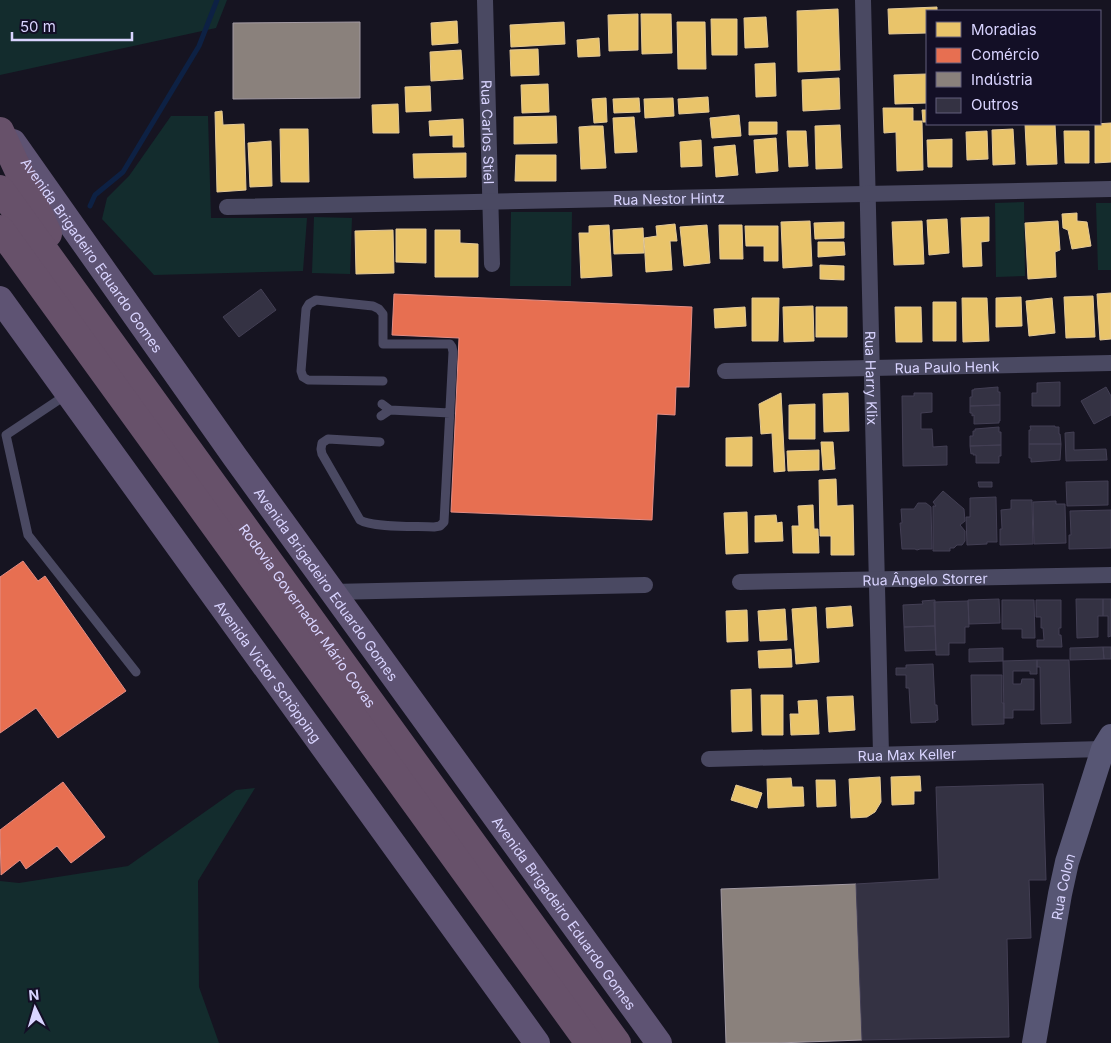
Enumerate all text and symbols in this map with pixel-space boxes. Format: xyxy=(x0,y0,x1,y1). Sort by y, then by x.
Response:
scale bar xyxy=(12,10,132,42)
legend xyxy=(926,10,1101,125)
text: 50 m xyxy=(20,17,56,36)
text: Moradias xyxy=(971,20,1037,39)
text: Comércio xyxy=(971,45,1039,64)
text: Indústria xyxy=(971,70,1033,89)
street label: Rua Carlos Stiel xyxy=(479,80,498,184)
text: Outros xyxy=(971,95,1019,114)
street label: Avenida Brigadeiro Eduardo Gomes xyxy=(18,154,167,356)
street label: Rua Nestor Hintz xyxy=(613,188,725,208)
street label: Rua Harry Klix xyxy=(862,331,882,425)
street label: Rua Paulo Henk xyxy=(895,357,1000,376)
street label: Avenida Brigadeiro Eduardo Gomes xyxy=(251,484,402,684)
street label: Rodovia Governador Mário Covas xyxy=(236,520,380,710)
street label: Rua Ângelo Storrer xyxy=(862,569,988,588)
street label: Avenida Victor Schöpping xyxy=(212,597,326,745)
street label: Rua Max Keller xyxy=(857,744,956,764)
street label: Avenida Brigadeiro Eduardo Gomes xyxy=(489,813,640,1013)
street label: Rua Colon xyxy=(1047,851,1078,921)
north arrow xyxy=(10,983,60,1033)
text: N xyxy=(28,986,40,1003)

